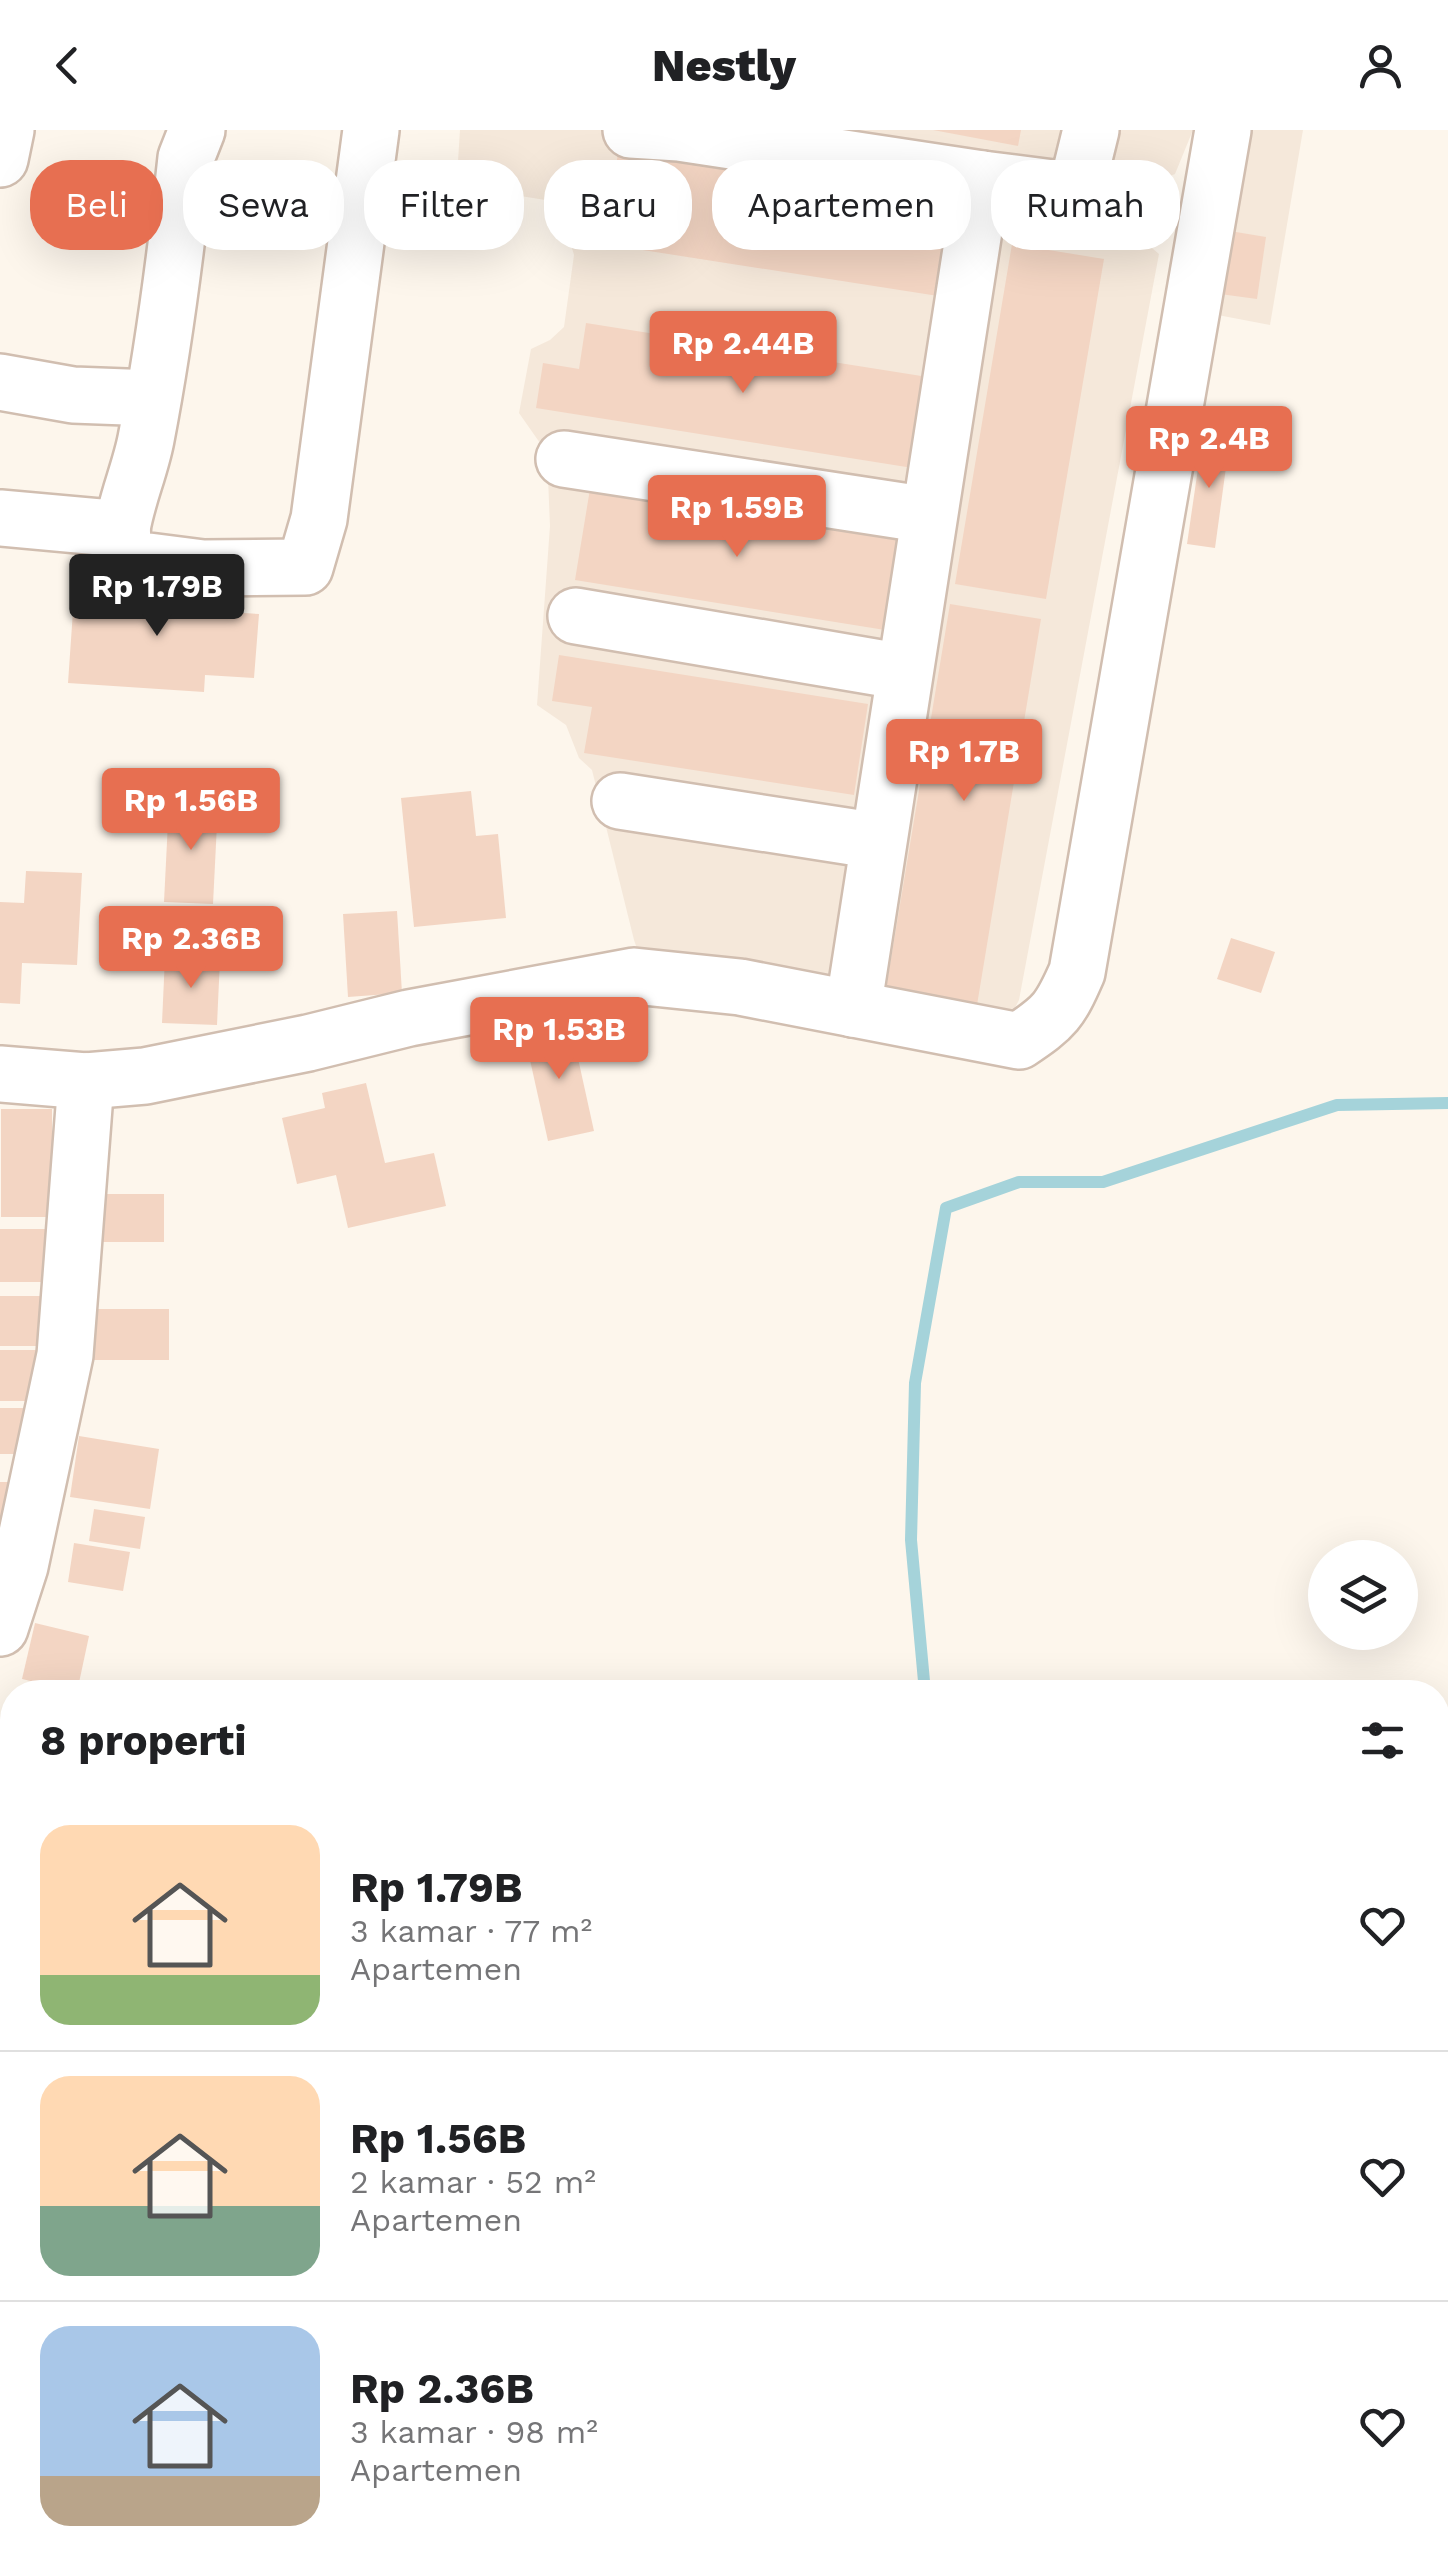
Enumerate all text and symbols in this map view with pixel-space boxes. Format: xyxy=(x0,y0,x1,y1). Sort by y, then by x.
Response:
icon: back xyxy=(40,38,95,93)
icon: person xyxy=(1353,38,1408,93)
text: Nestly xyxy=(652,39,796,92)
chip: Beli xyxy=(30,160,163,250)
chip: Sewa xyxy=(183,160,344,250)
chip: Filter xyxy=(364,160,524,250)
chip: Baru xyxy=(544,160,692,250)
chip: Apartemen xyxy=(712,160,971,250)
chip: Rumah xyxy=(991,160,1180,250)
pin: Rp 2.44B xyxy=(640,311,846,396)
text: Rp 2.44B xyxy=(672,324,814,362)
pin: Rp 2.4B xyxy=(1117,406,1301,491)
text: Rp 2.4B xyxy=(1148,419,1270,457)
pin: Rp 1.59B xyxy=(634,475,840,560)
text: Rp 1.59B xyxy=(670,488,804,526)
pin: Rp 1.79B xyxy=(54,554,260,639)
text: Rp 1.79B xyxy=(91,567,223,605)
pin: Rp 1.7B xyxy=(872,719,1056,804)
text: Rp 1.7B xyxy=(908,732,1020,770)
pin: Rp 1.56B xyxy=(88,768,294,853)
text: Rp 1.56B xyxy=(124,781,258,819)
pin: Rp 2.36B xyxy=(88,906,294,991)
text: Rp 2.36B xyxy=(121,919,261,957)
pin: Rp 1.53B xyxy=(456,997,662,1082)
text: Rp 1.53B xyxy=(492,1010,626,1048)
map controls xyxy=(1308,1540,1418,1650)
button: layers xyxy=(1308,1540,1418,1650)
icon: filters xyxy=(1355,1713,1410,1768)
text: 8 properti xyxy=(40,1716,246,1765)
text: Rp 1.79B xyxy=(350,1863,523,1912)
icon: home xyxy=(120,1865,240,1985)
icon: heart xyxy=(1355,1898,1410,1953)
text: 3 kamar · 77 m² xyxy=(350,1912,592,1950)
text: Apartemen xyxy=(350,1950,522,1988)
text: Rp 1.56B xyxy=(350,2114,526,2163)
icon: home xyxy=(120,2116,240,2236)
icon: heart xyxy=(1355,2149,1410,2204)
text: 2 kamar · 52 m² xyxy=(350,2163,596,2201)
text: Apartemen xyxy=(350,2201,522,2239)
text: Rp 2.36B xyxy=(350,2364,534,2413)
icon: home xyxy=(120,2366,240,2486)
icon: heart xyxy=(1355,2399,1410,2454)
text: 3 kamar · 98 m² xyxy=(350,2413,598,2451)
text: Apartemen xyxy=(350,2451,522,2489)

